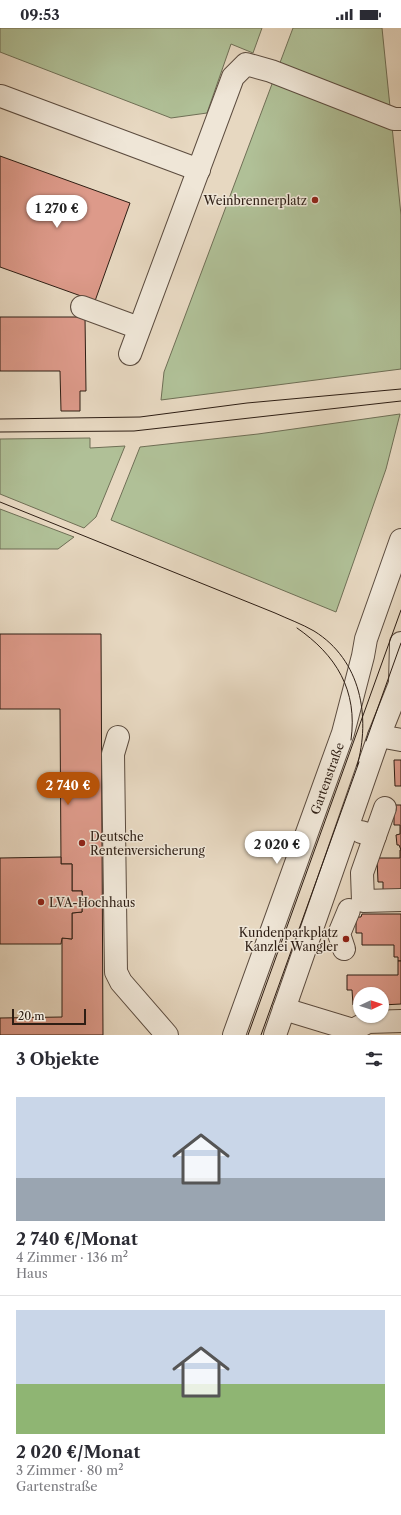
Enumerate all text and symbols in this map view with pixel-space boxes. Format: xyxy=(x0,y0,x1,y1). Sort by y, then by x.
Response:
text: 09:53 xyxy=(20,5,60,24)
place label: Weinbrennerplatz xyxy=(203,193,307,208)
pin: 1 270 € xyxy=(20,195,94,229)
marker: Weinbrennerplatz xyxy=(310,195,320,205)
text: 1 270 € xyxy=(35,200,79,216)
street label: Gartenstraße xyxy=(307,740,347,816)
pin: 2 740 € xyxy=(31,772,105,806)
text: 2 740 € xyxy=(46,777,90,793)
place label: Deutsche Rentenversicherung xyxy=(90,829,205,858)
pin: 2 020 € xyxy=(240,831,314,865)
text: 2 020 € xyxy=(254,836,300,852)
marker: Deutsche Rentenversicherung xyxy=(77,838,87,848)
place label: LVA-Hochhaus xyxy=(49,895,135,910)
marker: LVA-Hochhaus xyxy=(36,897,46,907)
place label: Kundenparkplatz Kanzlei Wangler xyxy=(239,925,338,954)
marker: Kundenparkplatz Kanzlei Wangler xyxy=(341,934,351,944)
north arrow xyxy=(353,987,389,1023)
map controls xyxy=(353,987,389,1023)
scale bar xyxy=(12,1007,86,1026)
text: 20 m xyxy=(18,1009,44,1023)
icon: filters xyxy=(363,1048,385,1070)
text: 3 Objekte xyxy=(16,1049,99,1069)
icon: home xyxy=(165,1123,237,1195)
text: 2 740 €/Monat xyxy=(16,1229,138,1249)
text: 4 Zimmer · 136 m² xyxy=(16,1249,128,1265)
text: Haus xyxy=(16,1265,48,1281)
icon: home xyxy=(165,1336,237,1408)
text: 2 020 €/Monat xyxy=(16,1442,140,1462)
text: 3 Zimmer · 80 m² xyxy=(16,1462,123,1478)
text: Gartenstraße xyxy=(16,1478,98,1494)

